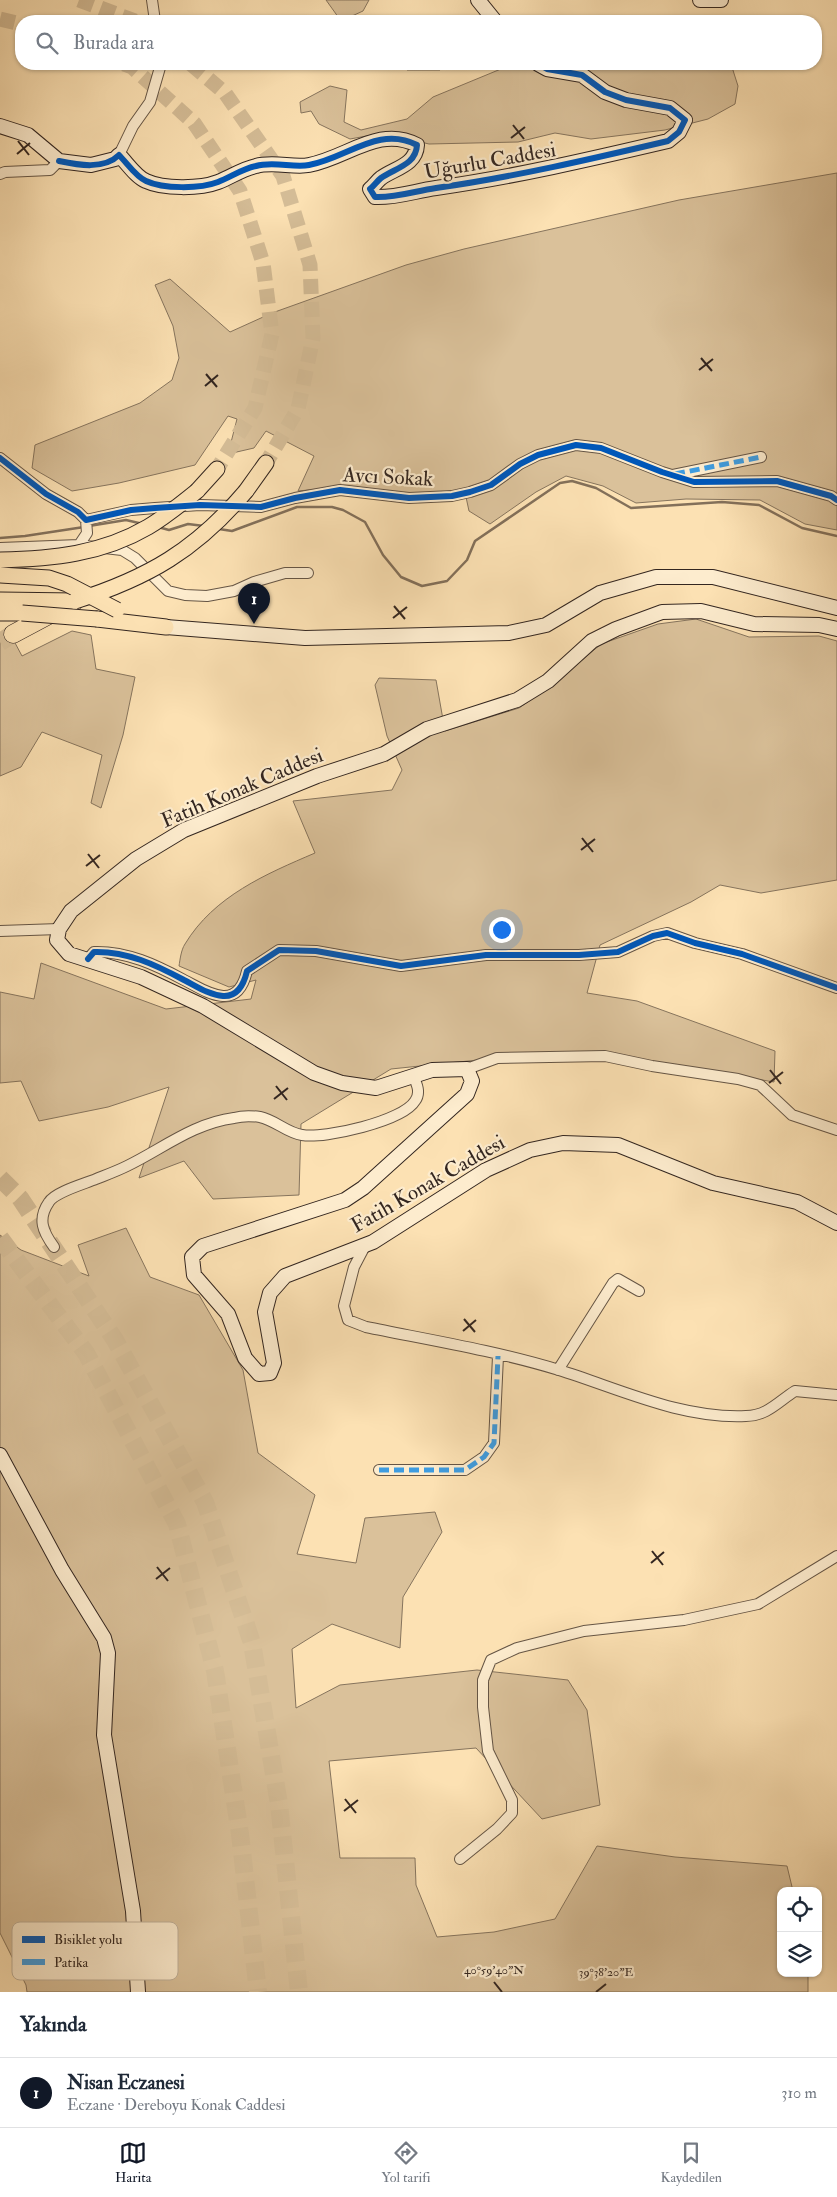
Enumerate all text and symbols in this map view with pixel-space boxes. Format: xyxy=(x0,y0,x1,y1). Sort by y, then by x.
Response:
search box xyxy=(15,15,822,70)
icon: search xyxy=(33,29,61,57)
text: Burada ara xyxy=(73,31,154,55)
street label: Uğurlu Caddesi xyxy=(422,136,558,186)
street label: Avcı Sokak xyxy=(341,461,434,493)
pin: 1 xyxy=(238,583,270,624)
street label: Fatih Konak Caddesi xyxy=(157,742,328,834)
your location xyxy=(489,917,515,943)
street label: Fatih Konak Caddesi xyxy=(346,1129,510,1239)
map controls xyxy=(777,1887,822,1977)
button: locate xyxy=(777,1887,822,1932)
legend xyxy=(12,1922,178,1980)
text: Bisiklet yolu xyxy=(54,1931,123,1949)
button: layers xyxy=(777,1932,822,1977)
text: Patika xyxy=(54,1954,88,1971)
text: 40°59'40"N xyxy=(464,1963,524,1978)
text: 39°38'20"E xyxy=(579,1965,634,1980)
text: Yakında xyxy=(20,2011,87,2038)
text: Nisan Eczanesi xyxy=(67,2071,185,2095)
text: 1 xyxy=(33,2083,39,2103)
text: 310 m xyxy=(781,2083,817,2103)
text: Eczane · Dereboyu Konak Caddesi xyxy=(67,2095,285,2115)
tab: Harita xyxy=(115,2139,152,2186)
tab: Yol tarifi xyxy=(382,2139,431,2186)
tab: Kaydedilen xyxy=(661,2139,722,2186)

